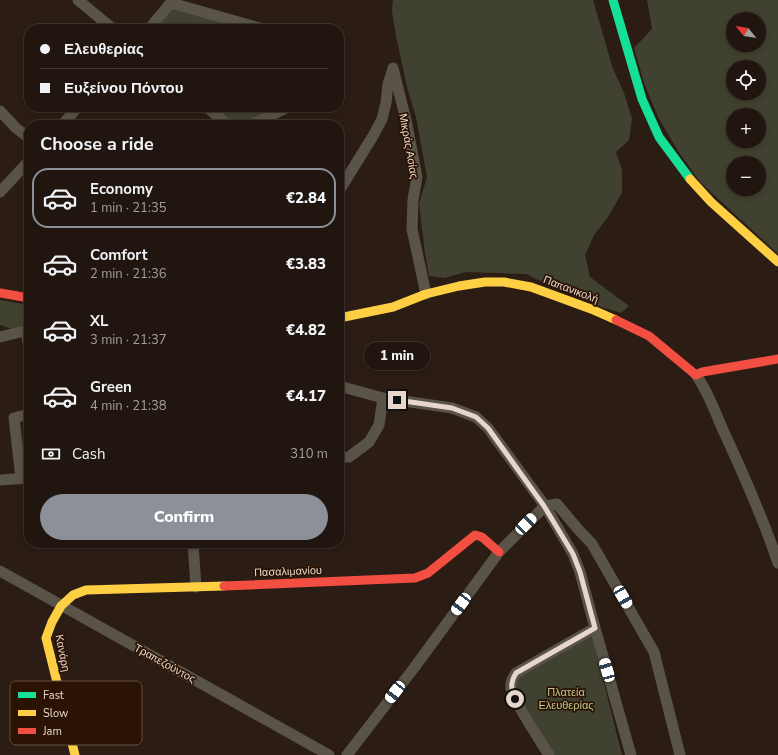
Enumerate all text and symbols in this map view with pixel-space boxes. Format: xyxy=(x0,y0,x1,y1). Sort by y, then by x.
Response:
north arrow xyxy=(726,12,766,52)
map controls xyxy=(726,12,766,196)
text: Ελευθερίας xyxy=(64,39,144,59)
button: locate xyxy=(726,60,766,100)
text: Ευξείνου Πόντου xyxy=(64,78,184,98)
button: + xyxy=(726,108,766,148)
street label: Μικράς Ασίας xyxy=(395,112,422,180)
text: Choose a ride xyxy=(40,132,154,156)
button: − xyxy=(726,156,766,196)
text: Economy xyxy=(90,179,153,199)
icon: car xyxy=(42,180,78,216)
text: €2.84 xyxy=(286,188,326,208)
text: 1 min · 21:35 xyxy=(90,199,166,217)
text: Comfort xyxy=(90,245,147,265)
icon: car xyxy=(42,246,78,282)
text: €3.83 xyxy=(286,254,326,274)
text: 2 min · 21:36 xyxy=(90,265,166,283)
street label: Παπανικολή xyxy=(541,272,601,307)
text: XL xyxy=(90,311,109,331)
icon: car xyxy=(42,312,78,348)
text: €4.82 xyxy=(286,320,326,340)
text: 3 min · 21:37 xyxy=(90,331,166,349)
callout: 1 min xyxy=(364,342,430,370)
text: 1 min xyxy=(380,347,414,365)
text: Green xyxy=(90,377,132,397)
icon: car xyxy=(42,378,78,414)
text: €4.17 xyxy=(286,386,326,406)
route end xyxy=(388,391,406,409)
text: 4 min · 21:38 xyxy=(90,397,166,415)
icon: cash xyxy=(40,443,62,465)
text: Cash xyxy=(72,444,106,464)
text: 310 m xyxy=(290,445,328,463)
button: Confirm xyxy=(40,494,328,540)
car xyxy=(513,511,539,537)
street label: Πασαλιμανίου xyxy=(254,563,322,580)
car xyxy=(612,584,634,610)
car xyxy=(449,591,473,617)
street label: Κανάρη xyxy=(52,633,73,673)
street label: Τραπεζούντος xyxy=(131,640,198,686)
car xyxy=(598,657,616,683)
car xyxy=(383,679,407,705)
legend xyxy=(10,681,142,745)
park label: Πλατεία Ελευθερίας xyxy=(538,685,594,713)
text: Fast xyxy=(43,688,64,703)
route start xyxy=(506,690,524,708)
text: Slow xyxy=(43,706,68,721)
text: Jam xyxy=(42,724,62,739)

